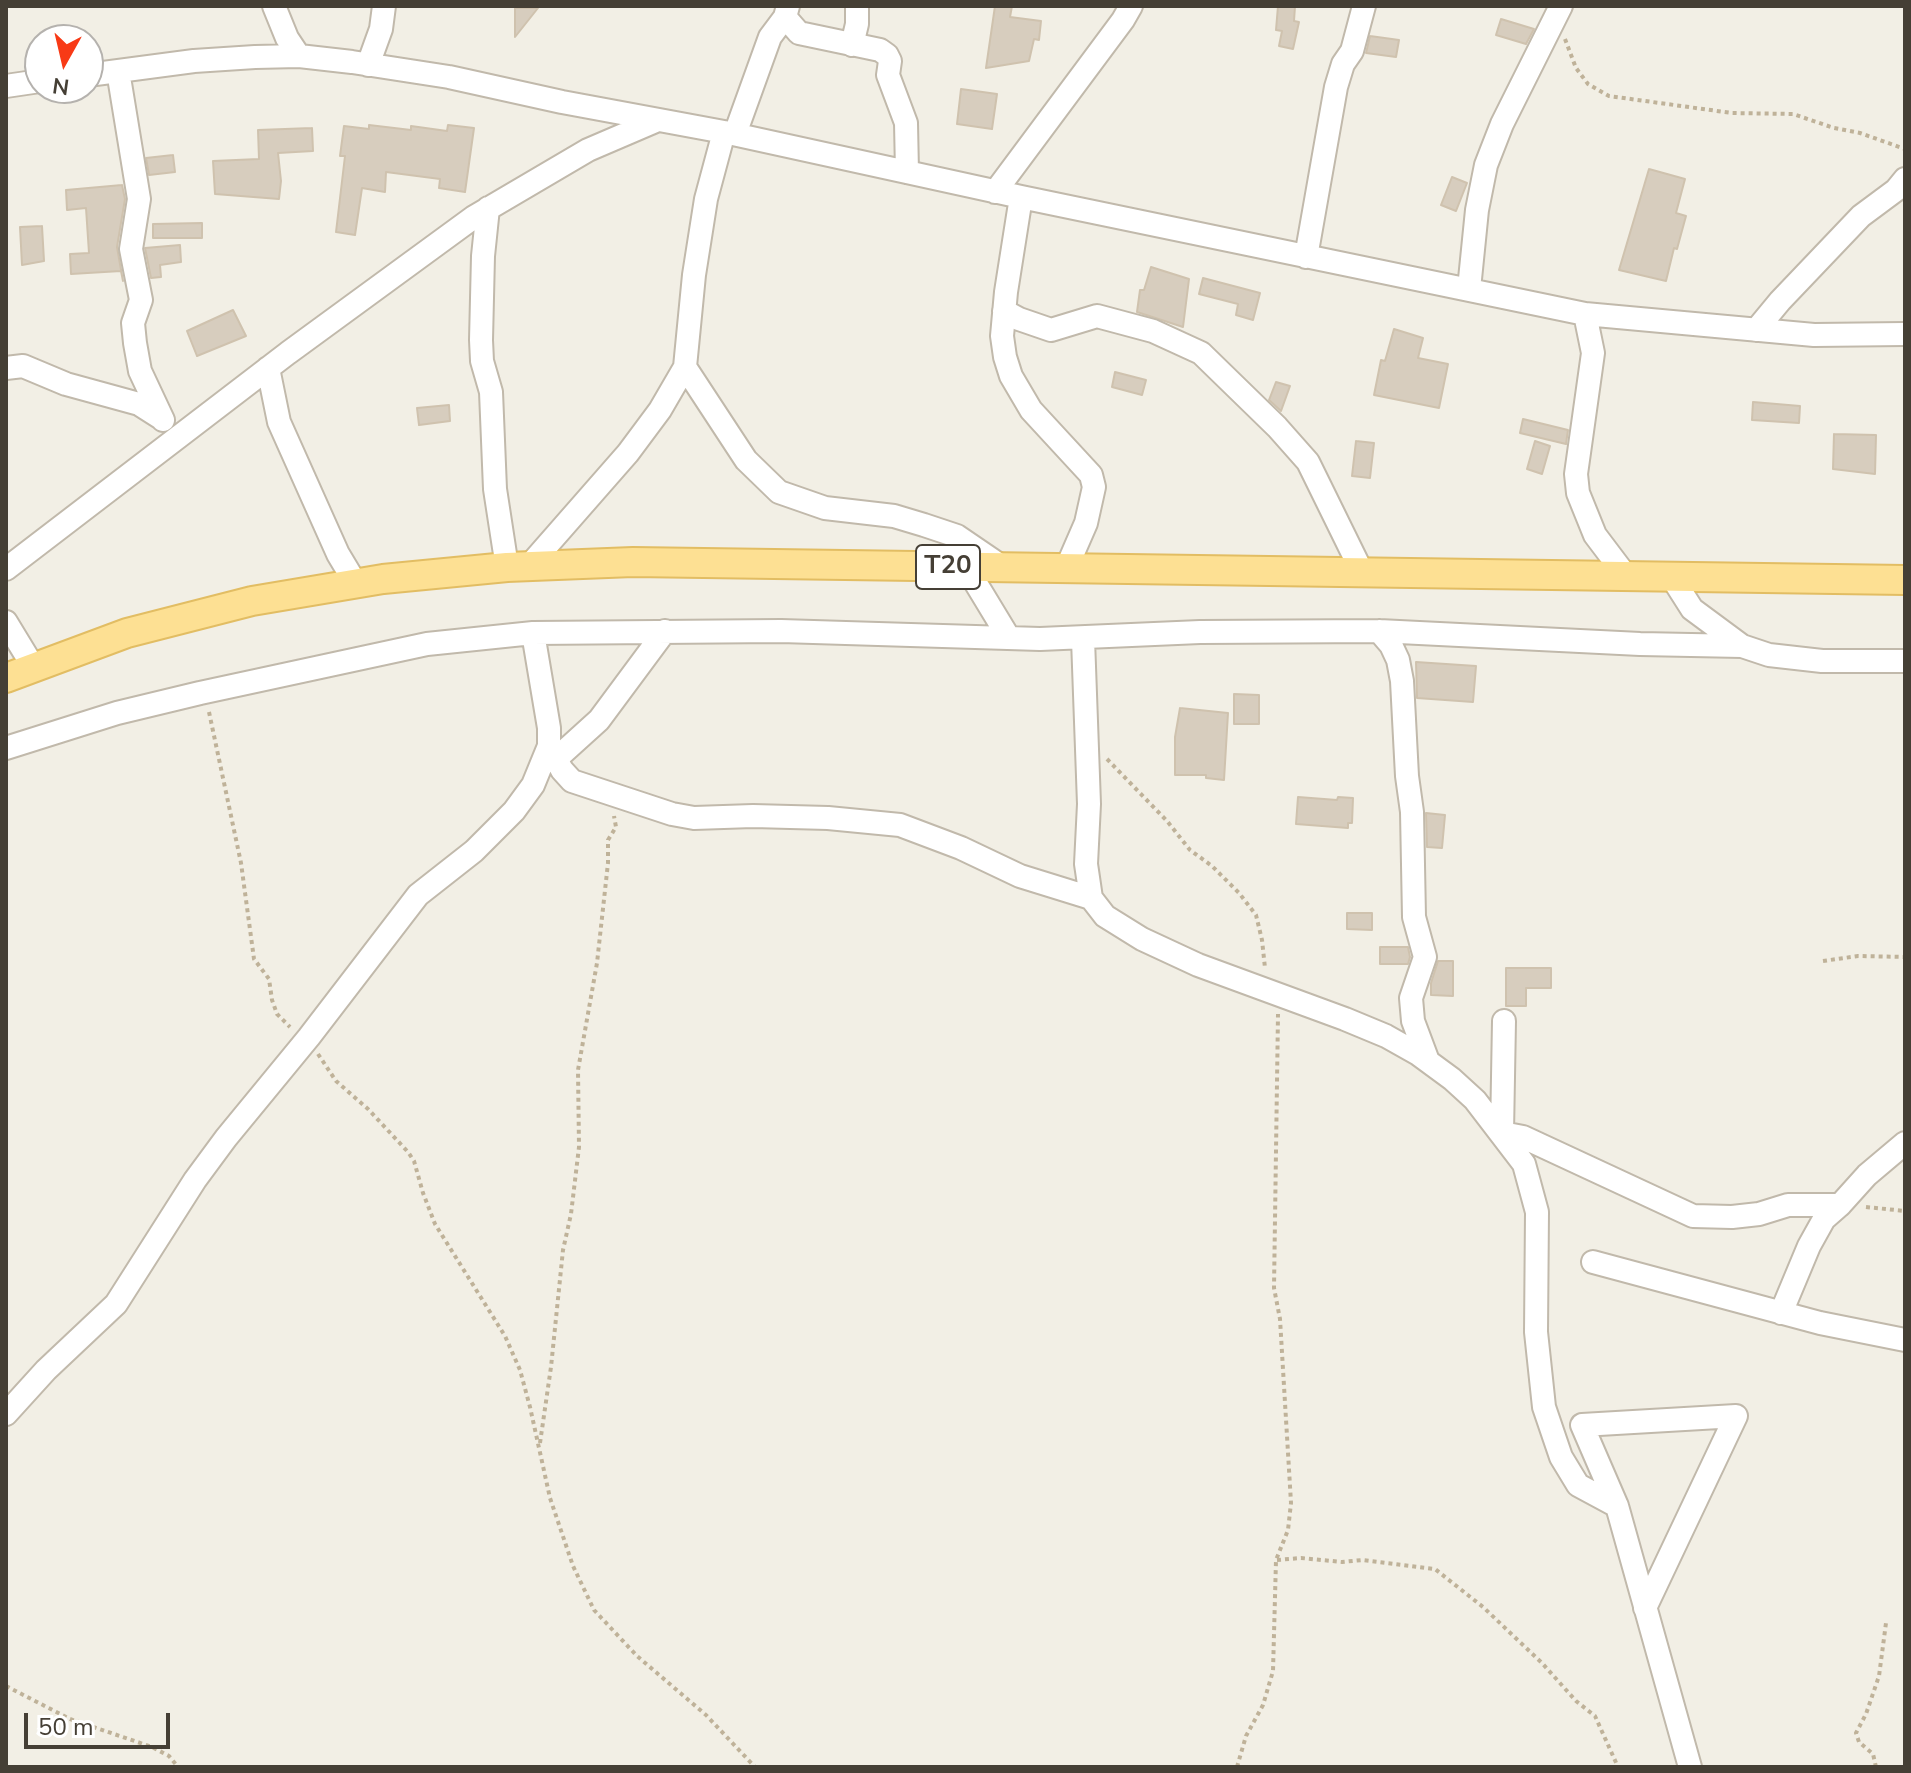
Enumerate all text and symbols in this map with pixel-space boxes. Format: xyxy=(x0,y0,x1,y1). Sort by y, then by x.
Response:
north arrow xyxy=(24,24,104,104)
text: N xyxy=(51,70,71,102)
road number: T20 xyxy=(916,545,980,589)
scale bar xyxy=(28,1697,174,1747)
text: 50 m xyxy=(38,1711,94,1743)

